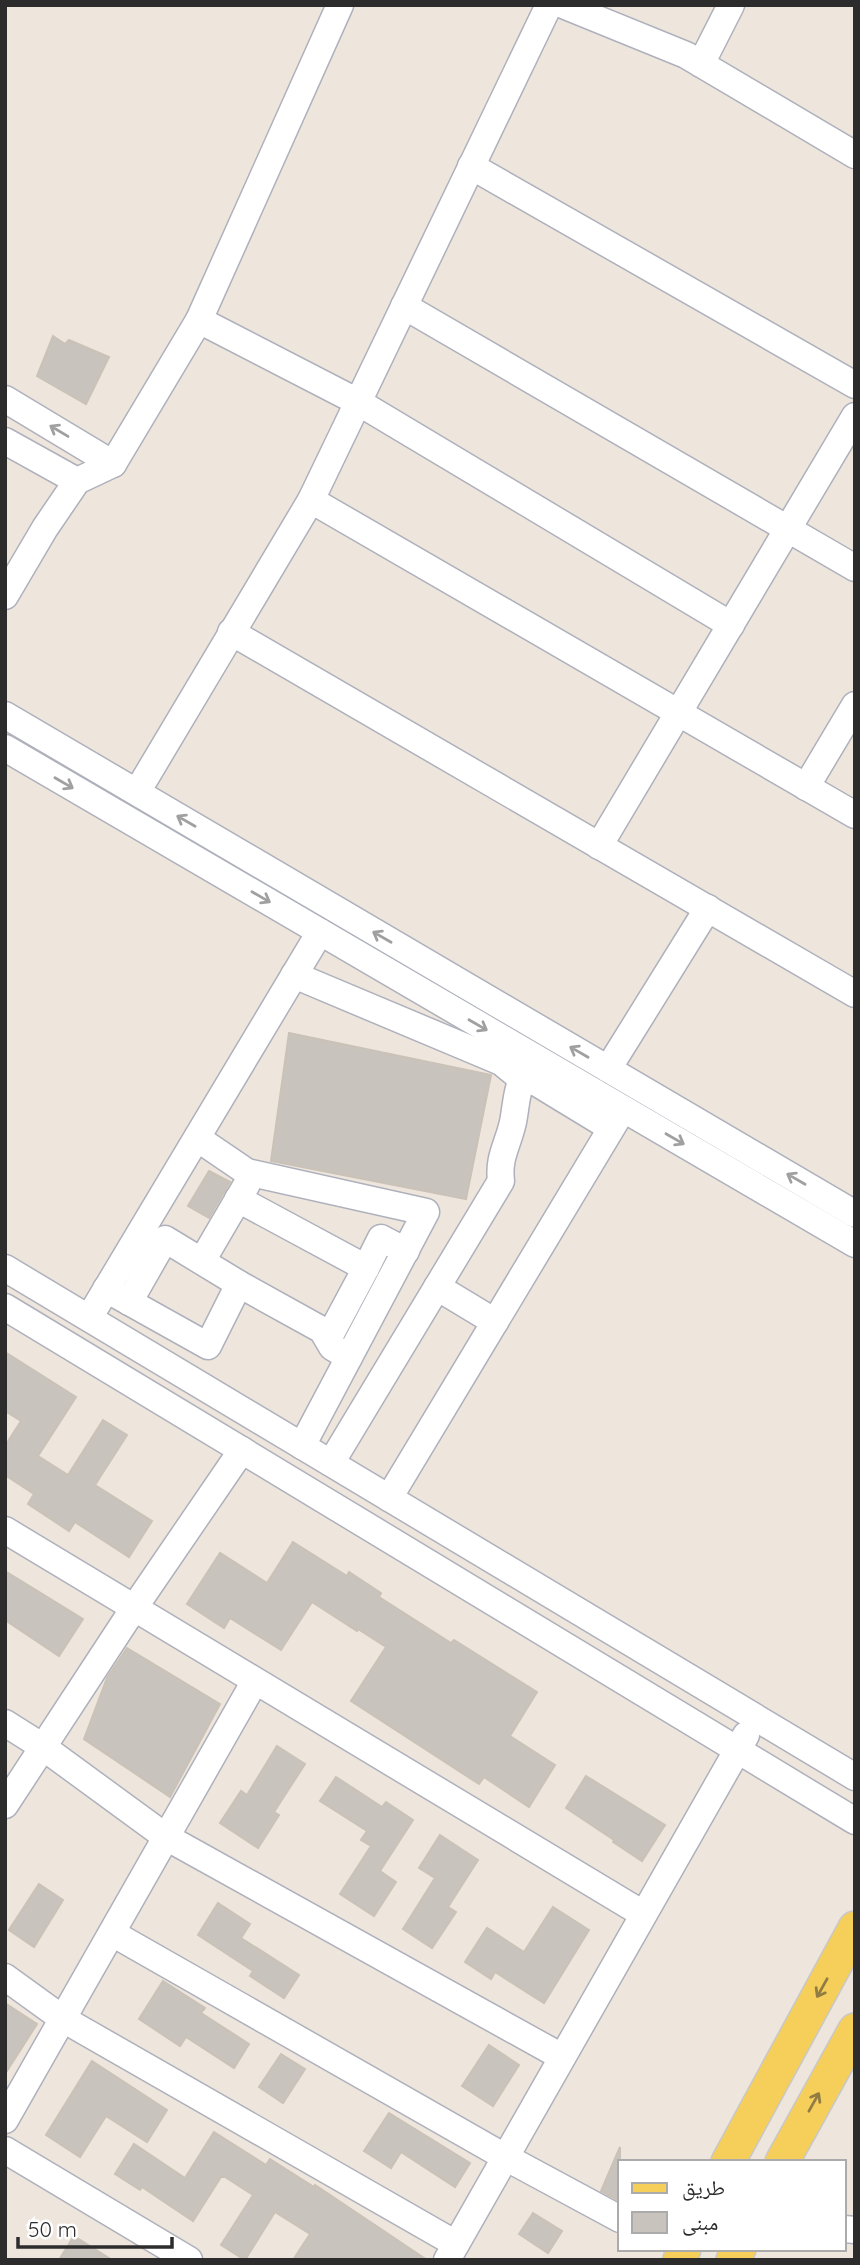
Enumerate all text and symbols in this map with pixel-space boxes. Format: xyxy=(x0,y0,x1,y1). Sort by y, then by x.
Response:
one-way arrow xyxy=(49,424,69,438)
one-way arrow xyxy=(54,776,74,790)
one-way arrow xyxy=(177,814,197,828)
one-way arrow xyxy=(250,891,270,905)
one-way arrow xyxy=(373,929,393,943)
one-way arrow xyxy=(468,1018,488,1032)
one-way arrow xyxy=(569,1044,589,1058)
one-way arrow xyxy=(664,1132,684,1146)
one-way arrow xyxy=(786,1172,806,1186)
one-way arrow xyxy=(815,1977,828,1998)
one-way arrow xyxy=(808,2092,821,2113)
legend xyxy=(618,2160,846,2251)
text: طريق xyxy=(682,2174,725,2201)
scale bar xyxy=(18,2206,172,2250)
text: مبنى xyxy=(682,2209,718,2236)
text: 50 m xyxy=(28,2216,77,2242)

